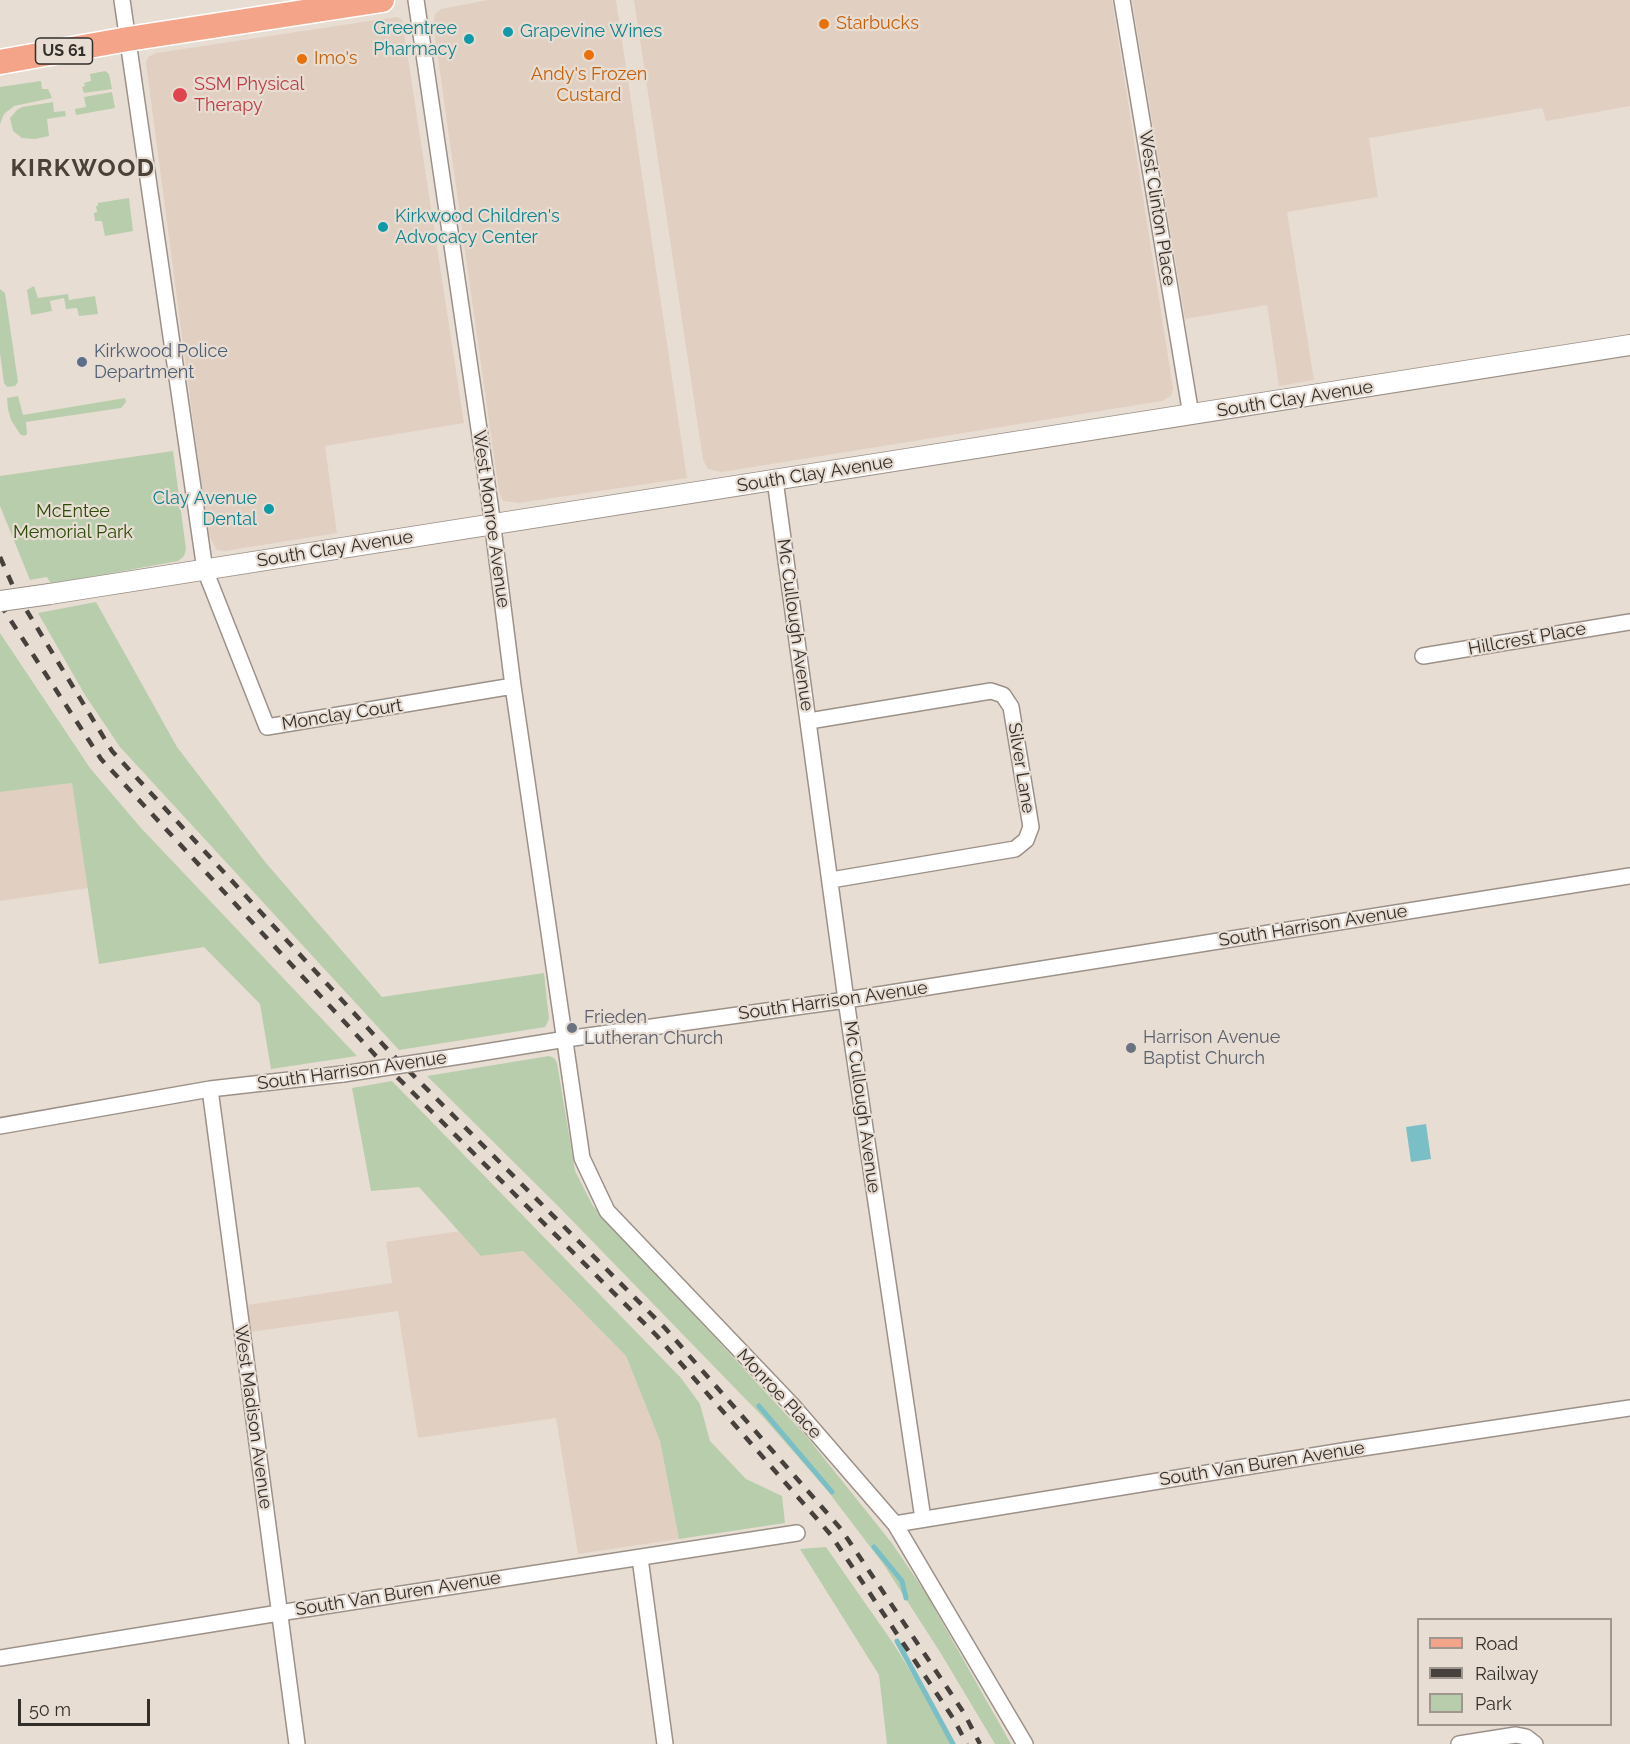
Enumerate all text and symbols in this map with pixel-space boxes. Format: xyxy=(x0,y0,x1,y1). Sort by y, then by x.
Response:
place label: Starbucks xyxy=(836,13,919,35)
marker: Starbucks xyxy=(817,17,831,31)
place label: Greentree Pharmacy xyxy=(373,18,457,60)
place label: Grapevine Wines xyxy=(520,21,662,43)
marker: Grapevine Wines xyxy=(501,25,515,39)
marker: Greentree Pharmacy xyxy=(462,32,476,46)
road number: US 61 xyxy=(36,38,92,64)
place label: Imo's xyxy=(314,48,358,70)
marker: Andy's Frozen Custard xyxy=(582,48,596,62)
marker: Imo's xyxy=(295,52,309,66)
place label: Andy's Frozen Custard xyxy=(531,64,647,106)
place label: SSM Physical Therapy xyxy=(194,74,304,116)
marker: SSM Physical Therapy xyxy=(171,86,189,104)
street label: West Clinton Place xyxy=(1134,129,1180,287)
district label: KIRKWOOD xyxy=(10,155,156,183)
place label: Kirkwood Children's Advocacy Center xyxy=(395,206,560,248)
marker: Kirkwood Children's Advocacy Center xyxy=(376,220,390,234)
place label: Kirkwood Police Department xyxy=(94,341,228,384)
marker: Kirkwood Police Department xyxy=(75,355,89,369)
street label: South Clay Avenue xyxy=(1215,376,1375,422)
street label: West Monroe Avenue xyxy=(468,429,514,609)
street label: South Clay Avenue xyxy=(735,451,895,497)
place label: Clay Avenue Dental xyxy=(153,488,257,530)
park label: McEntee Memorial Park xyxy=(13,501,133,544)
marker: Clay Avenue Dental xyxy=(262,502,276,516)
street label: South Clay Avenue xyxy=(255,526,415,572)
street label: Mc Cullough Avenue xyxy=(772,537,818,713)
street label: Hillcrest Place xyxy=(1467,618,1587,660)
street label: Monclay Court xyxy=(280,695,404,735)
street label: Silver Lane xyxy=(1003,721,1039,815)
street label: South Harrison Avenue xyxy=(1217,900,1409,952)
street label: South Harrison Avenue xyxy=(737,977,929,1025)
place label: Frieden Lutheran Church xyxy=(584,1007,723,1050)
street label: Mc Cullough Avenue xyxy=(839,1019,885,1195)
marker: Frieden Lutheran Church xyxy=(565,1021,579,1035)
place label: Harrison Avenue Baptist Church xyxy=(1143,1027,1280,1070)
marker: Harrison Avenue Baptist Church xyxy=(1124,1041,1138,1055)
street label: South Harrison Avenue xyxy=(256,1047,448,1095)
street label: West Madison Avenue xyxy=(229,1324,277,1510)
street label: Monroe Place xyxy=(732,1345,826,1443)
street label: South Van Buren Avenue xyxy=(1158,1437,1366,1491)
street label: South Van Buren Avenue xyxy=(294,1567,502,1621)
legend xyxy=(1417,1618,1612,1726)
text: Road xyxy=(1475,1633,1518,1654)
text: Railway xyxy=(1475,1663,1539,1684)
scale bar xyxy=(21,1687,153,1725)
text: Park xyxy=(1475,1693,1512,1714)
text: 50 m xyxy=(29,1699,71,1720)

